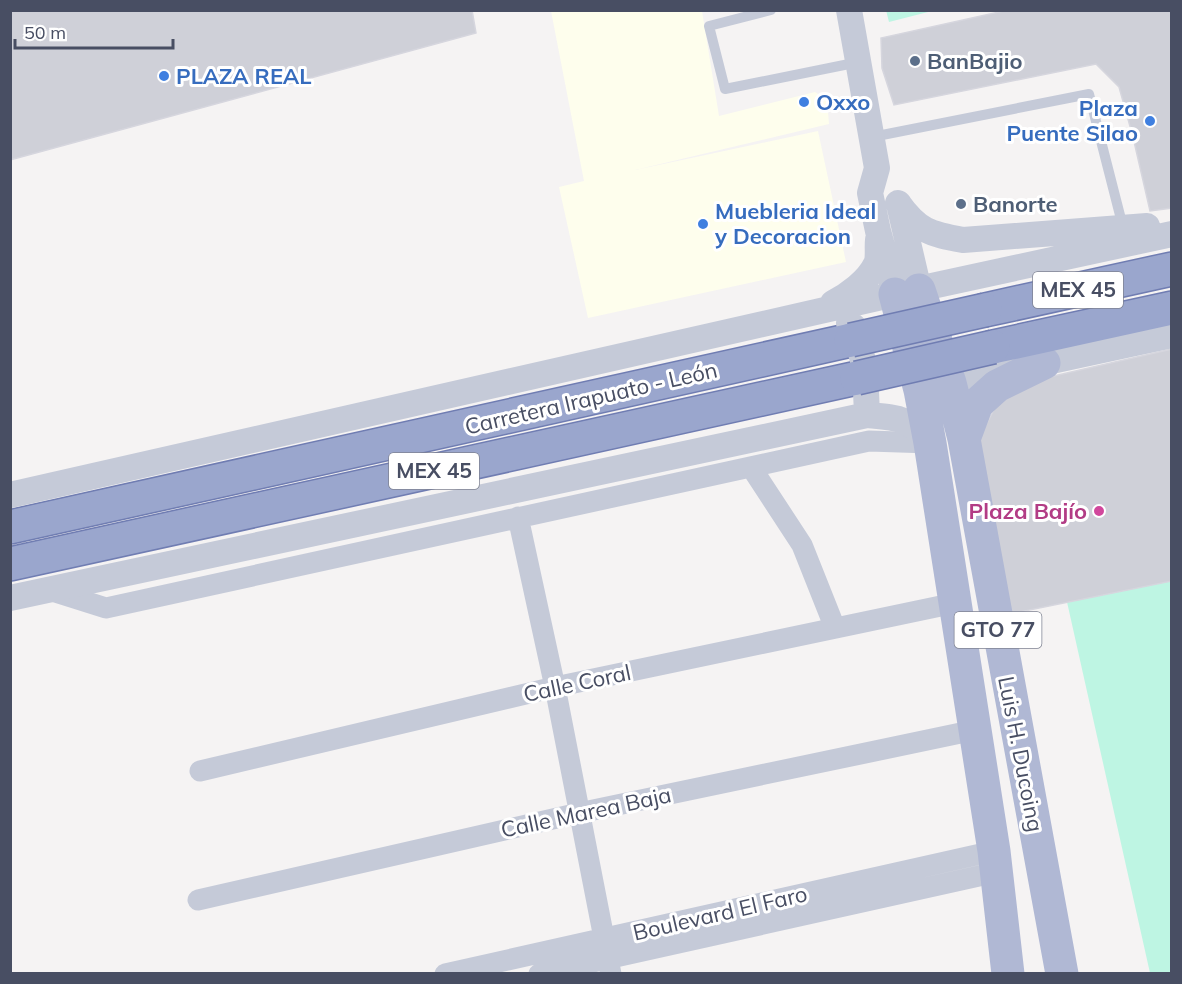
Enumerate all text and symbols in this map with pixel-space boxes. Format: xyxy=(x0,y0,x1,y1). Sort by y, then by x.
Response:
scale bar xyxy=(15,12,172,50)
text: 50 m xyxy=(24,21,66,44)
place label: BanBajio xyxy=(927,47,1022,75)
marker: BanBajio xyxy=(908,54,922,68)
place label: PLAZA REAL xyxy=(176,62,312,90)
marker: PLAZA REAL xyxy=(157,69,171,83)
place label: Oxxo xyxy=(816,88,870,116)
place label: Plaza Puente Silao xyxy=(1006,94,1138,147)
marker: Oxxo xyxy=(797,95,811,109)
marker: Plaza Puente Silao xyxy=(1143,114,1157,128)
place label: Banorte xyxy=(973,190,1058,218)
place label: Muebleria Ideal y Decoracion xyxy=(714,197,876,250)
marker: Banorte xyxy=(954,197,968,211)
marker: Muebleria Ideal y Decoracion xyxy=(696,217,710,231)
road number: MEX 45 xyxy=(1033,272,1123,308)
street label: Carretera Irapuato - León xyxy=(462,355,720,441)
road number: MEX 45 xyxy=(389,453,479,489)
place label: Plaza Bajío xyxy=(969,497,1087,525)
marker: Plaza Bajío xyxy=(1092,504,1106,518)
road number: GTO 77 xyxy=(954,612,1042,648)
street label: Calle Coral xyxy=(521,658,633,708)
street label: Luis H. Ducoing xyxy=(992,674,1050,834)
street label: Calle Marea Baja xyxy=(498,780,674,844)
street label: Boulevard El Faro xyxy=(630,879,810,947)

